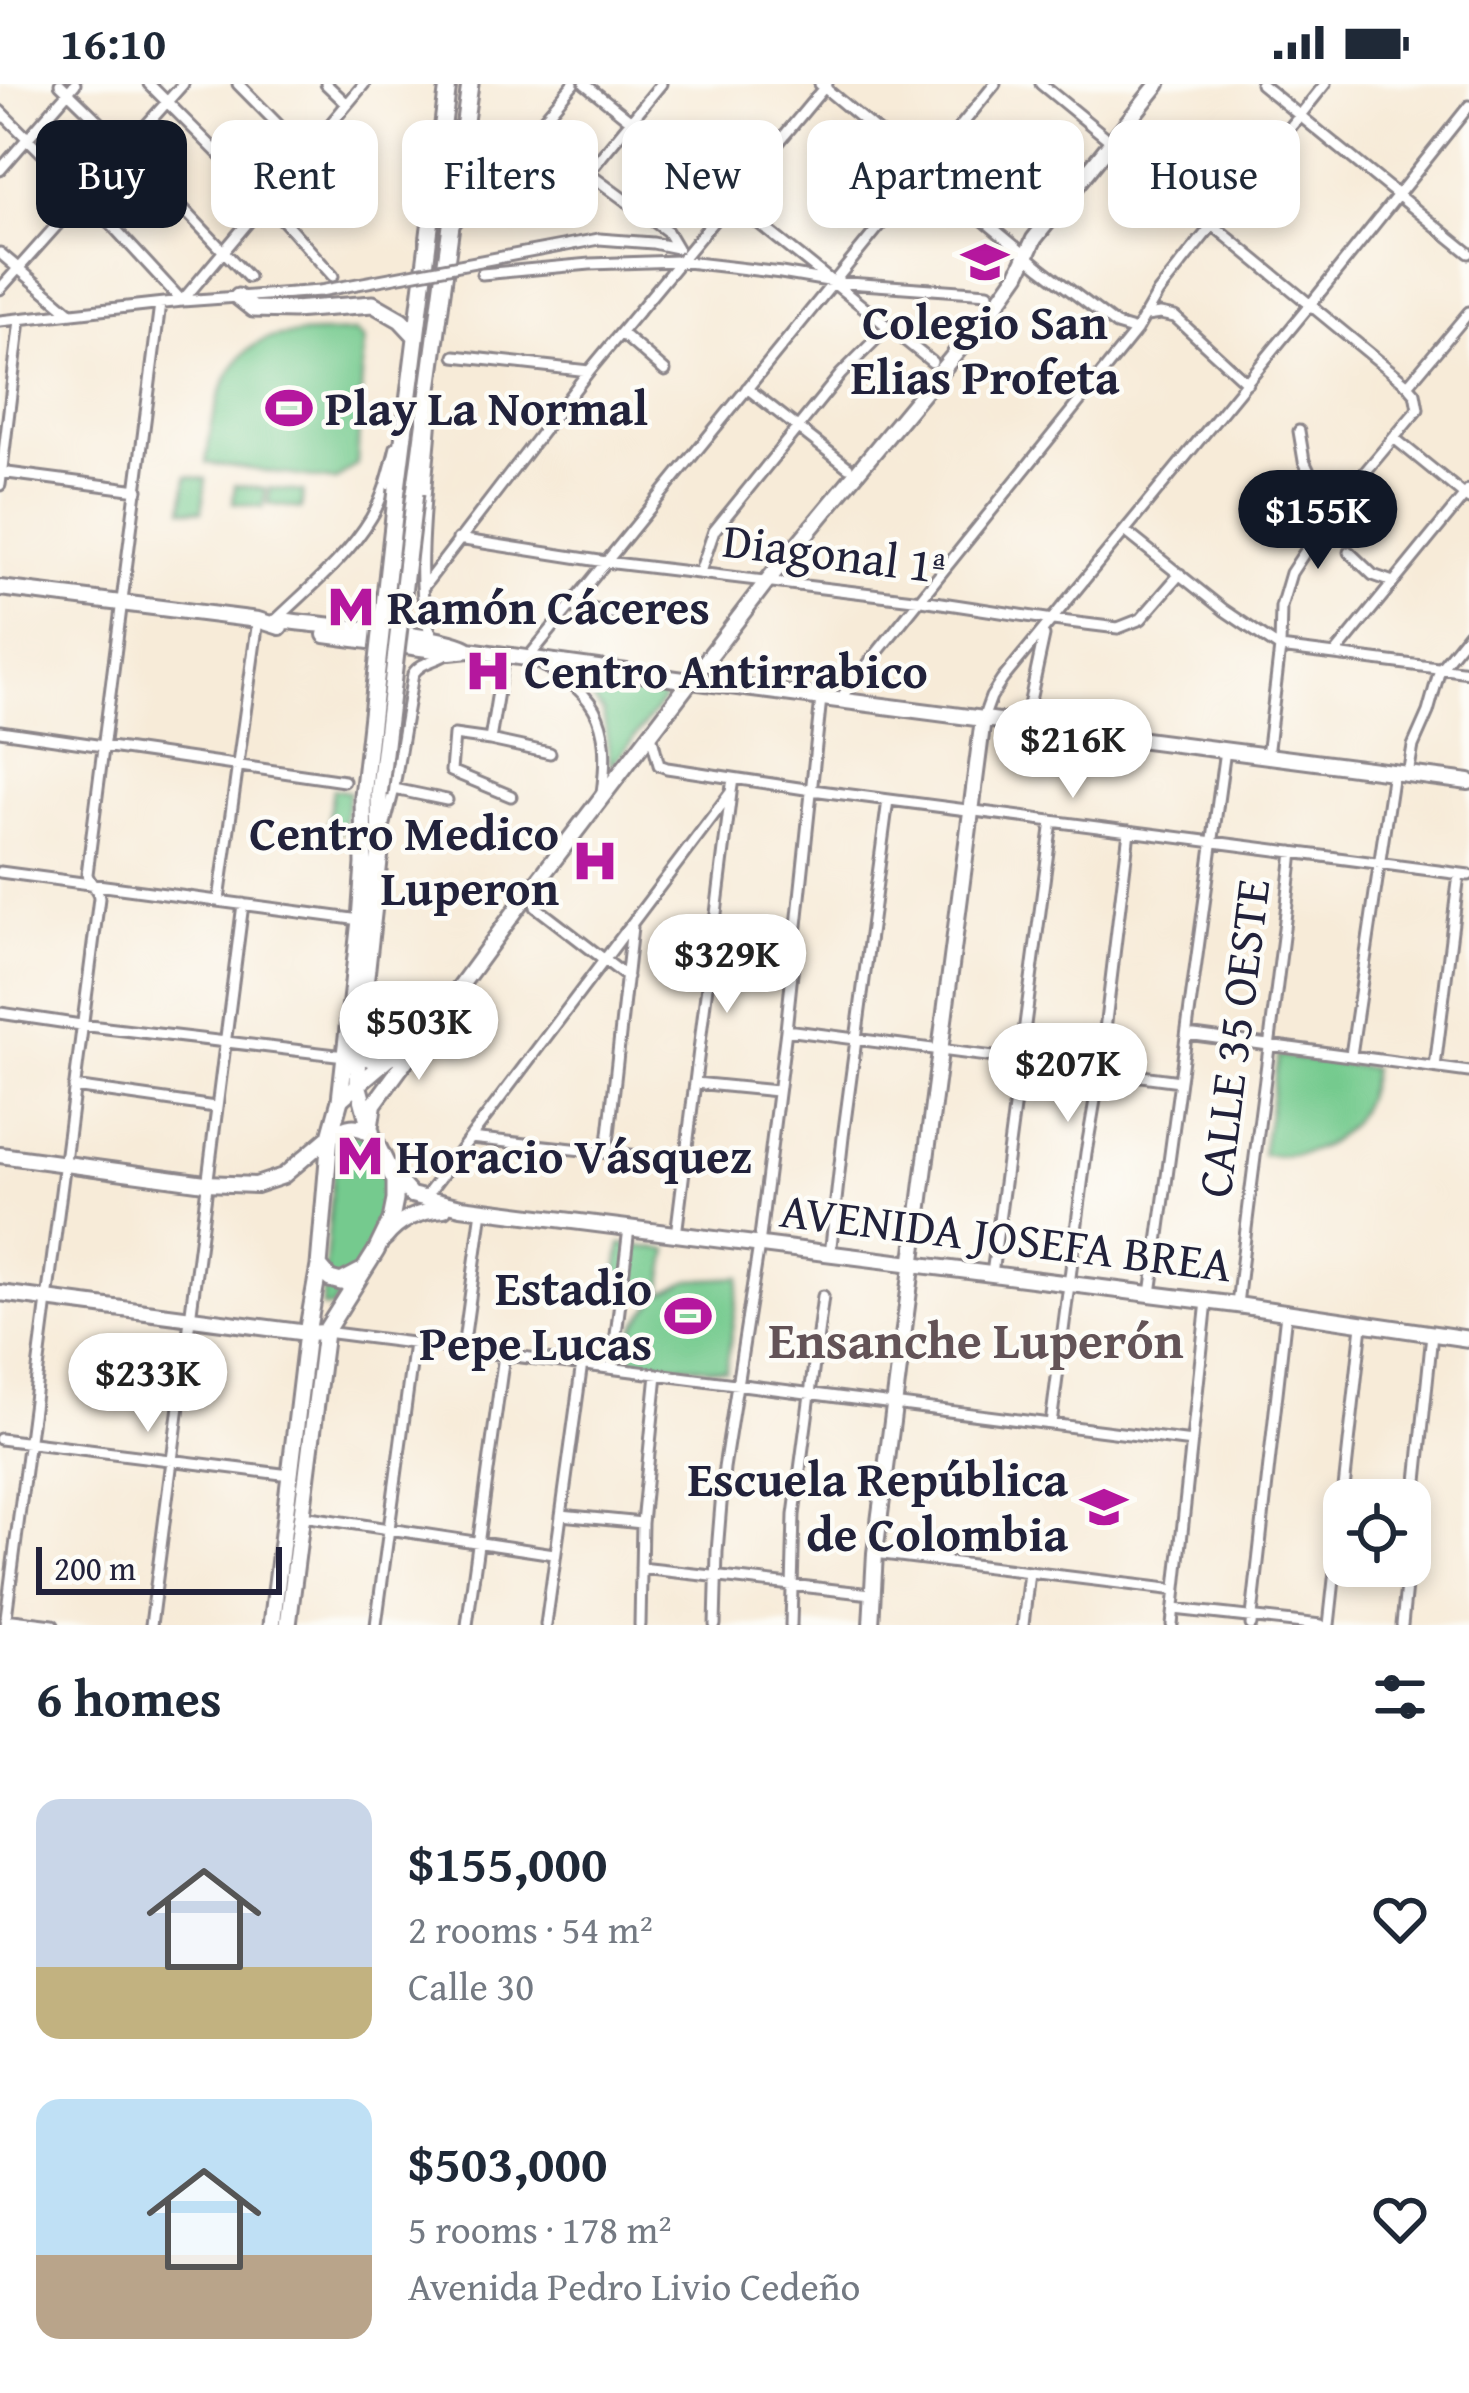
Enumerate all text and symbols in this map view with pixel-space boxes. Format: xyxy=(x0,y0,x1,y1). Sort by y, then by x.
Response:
text: 16:10 xyxy=(60,10,166,75)
chip: Buy xyxy=(36,120,187,228)
chip: Rent xyxy=(211,120,378,228)
chip: Filters xyxy=(402,120,598,228)
chip: New xyxy=(622,120,783,228)
chip: Apartment xyxy=(807,120,1084,228)
chip: House xyxy=(1108,120,1300,228)
school or university icon: Colegio San Elias Profeta xyxy=(960,237,1010,287)
place label: Colegio San Elias Profeta xyxy=(850,286,1120,412)
place label: Play La Normal xyxy=(325,372,648,443)
sports icon: Play La Normal xyxy=(264,383,314,433)
pin: $155K xyxy=(1234,470,1402,572)
text: $155K xyxy=(1265,480,1371,537)
street label: Diagonal 1ª xyxy=(719,504,950,601)
place label: Ramón Cáceres xyxy=(387,571,710,642)
metro station icon: Ramón Cáceres xyxy=(326,582,376,632)
place label: Centro Antirrabico xyxy=(524,635,928,706)
hospital icon: Centro Antirrabico xyxy=(463,646,513,696)
pin: $216K xyxy=(989,699,1157,801)
text: $216K xyxy=(1020,709,1126,766)
place label: Centro Medico Luperon xyxy=(249,797,559,923)
hospital icon: Centro Medico Luperon xyxy=(570,836,620,886)
street label: CALLE 35 OESTE xyxy=(1178,875,1287,1201)
pin: $329K xyxy=(643,914,811,1016)
text: $329K xyxy=(674,924,780,981)
pin: $503K xyxy=(335,981,503,1083)
text: $503K xyxy=(366,991,472,1048)
pin: $207K xyxy=(984,1023,1152,1125)
text: $207K xyxy=(1015,1033,1121,1090)
place label: Horacio Vásquez xyxy=(396,1120,752,1191)
metro station icon: Horacio Vásquez xyxy=(335,1131,385,1181)
street label: AVENIDA JOSEFA BREA xyxy=(776,1174,1236,1299)
place label: Estadio Pepe Lucas xyxy=(419,1252,652,1378)
sports icon: Estadio Pepe Lucas xyxy=(663,1291,713,1341)
district label: Ensanche Luperón xyxy=(768,1302,1184,1377)
pin: $233K xyxy=(64,1333,232,1435)
text: $233K xyxy=(95,1343,201,1400)
place label: Escuela República de Colombia xyxy=(687,1443,1068,1569)
map controls xyxy=(1323,1479,1431,1587)
button: locate xyxy=(1323,1479,1431,1587)
school or university icon: Escuela República de Colombia xyxy=(1079,1482,1129,1532)
scale bar xyxy=(36,1541,282,1594)
text: 200 m xyxy=(54,1544,136,1592)
text: 6 homes xyxy=(36,1660,222,1735)
icon: filters xyxy=(1367,1664,1433,1730)
text: $155,000 xyxy=(408,1825,607,1900)
icon: home xyxy=(132,1847,276,1991)
icon: heart xyxy=(1367,1886,1433,1952)
text: 2 rooms · 54 m² xyxy=(408,1900,653,1957)
text: Calle 30 xyxy=(408,1957,534,2014)
text: $503,000 xyxy=(408,2125,607,2200)
icon: home xyxy=(132,2147,276,2291)
icon: heart xyxy=(1367,2186,1433,2252)
text: 5 rooms · 178 m² xyxy=(408,2200,672,2257)
text: Avenida Pedro Livio Cedeño xyxy=(408,2257,861,2314)

